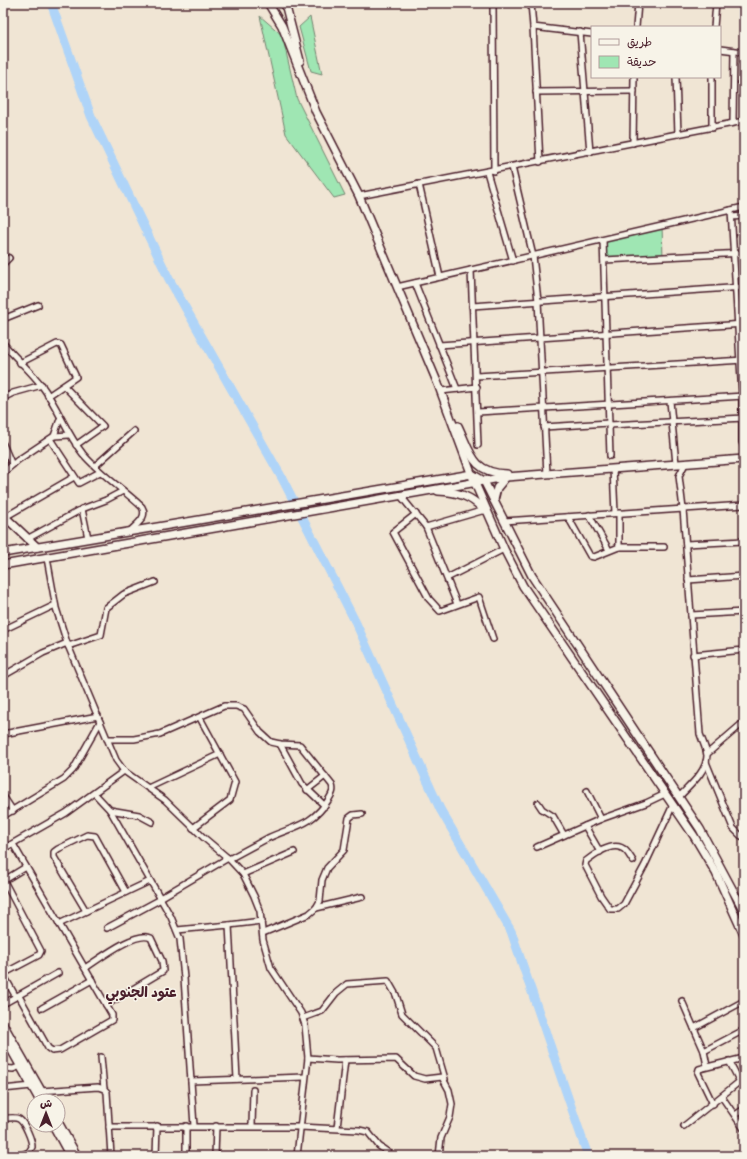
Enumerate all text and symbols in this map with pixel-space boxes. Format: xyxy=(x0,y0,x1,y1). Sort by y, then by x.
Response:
legend xyxy=(591,26,721,78)
text: طريق xyxy=(627,37,652,51)
text: حديقة xyxy=(627,57,656,71)
district label: عتود الجنوبي xyxy=(105,986,177,1005)
north arrow xyxy=(26,1093,66,1133)
text: ش xyxy=(40,1099,52,1111)

